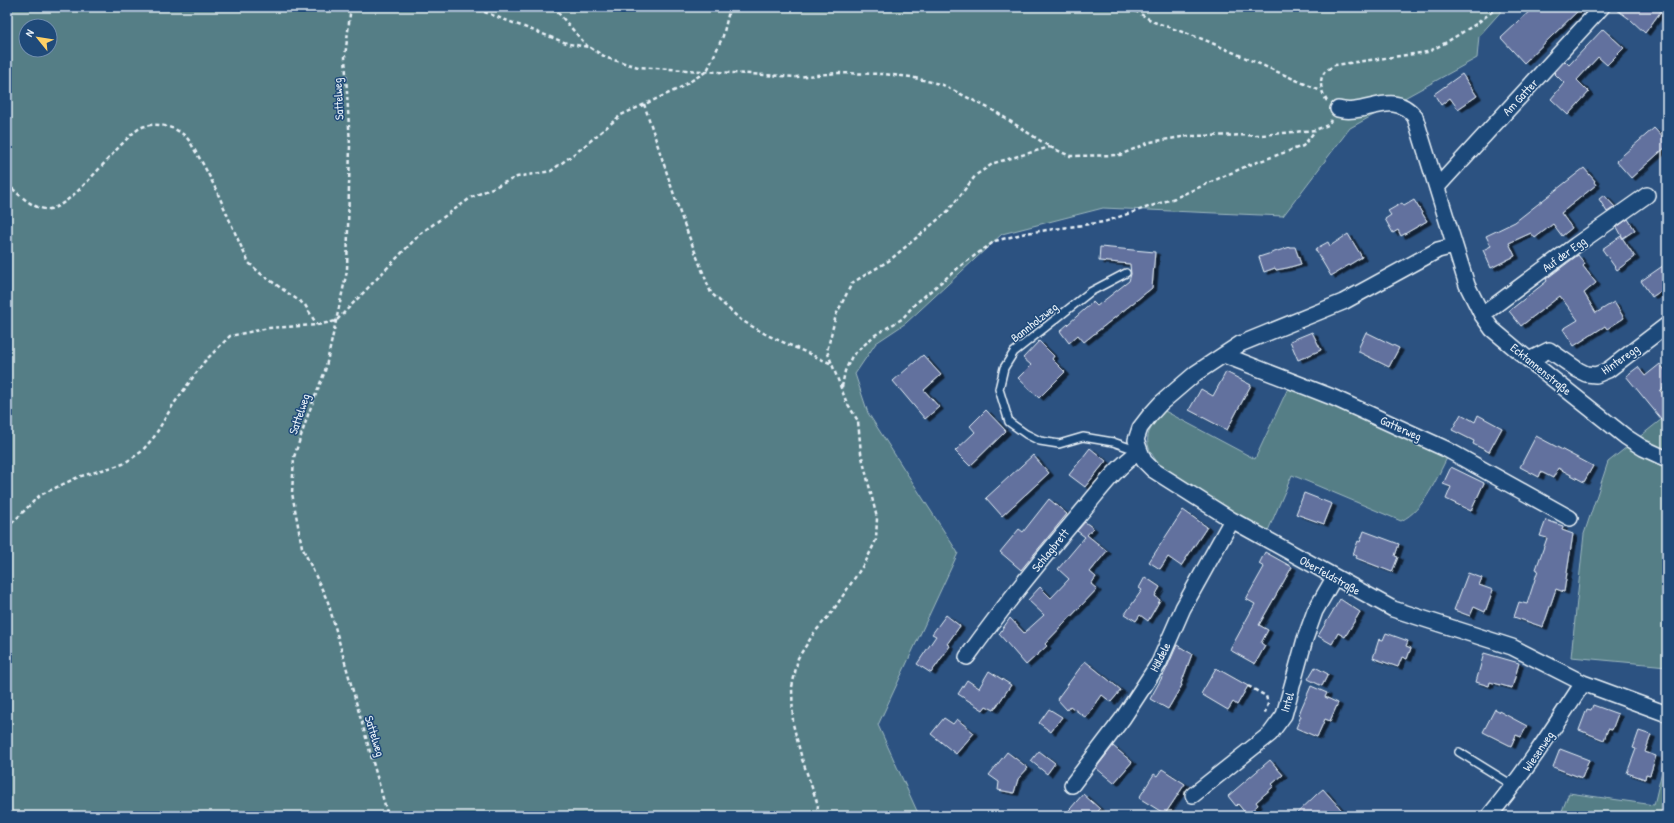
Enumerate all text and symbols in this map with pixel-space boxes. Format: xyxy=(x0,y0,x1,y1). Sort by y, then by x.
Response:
north arrow xyxy=(18,18,58,58)
text: N xyxy=(22,27,37,39)
street label: Am Gatter xyxy=(1498,75,1542,119)
street label: Sattelweg xyxy=(328,78,348,120)
street label: Auf der Egg xyxy=(1539,232,1589,276)
street label: Bannholzweg xyxy=(1007,298,1061,346)
street label: Ecktannenstraße xyxy=(1507,339,1575,399)
street label: Hinteregg xyxy=(1598,340,1642,378)
street label: Sattelweg xyxy=(284,391,314,437)
street label: Gatterweg xyxy=(1378,411,1424,445)
street label: Schlagbrett xyxy=(1027,524,1073,575)
street label: Oberfeldstraße xyxy=(1297,551,1364,599)
street label: Häldele xyxy=(1145,639,1175,675)
street label: Intel xyxy=(1276,689,1298,714)
street label: Sattelweg xyxy=(361,713,389,759)
street label: Wiesenweg xyxy=(1518,727,1558,775)

